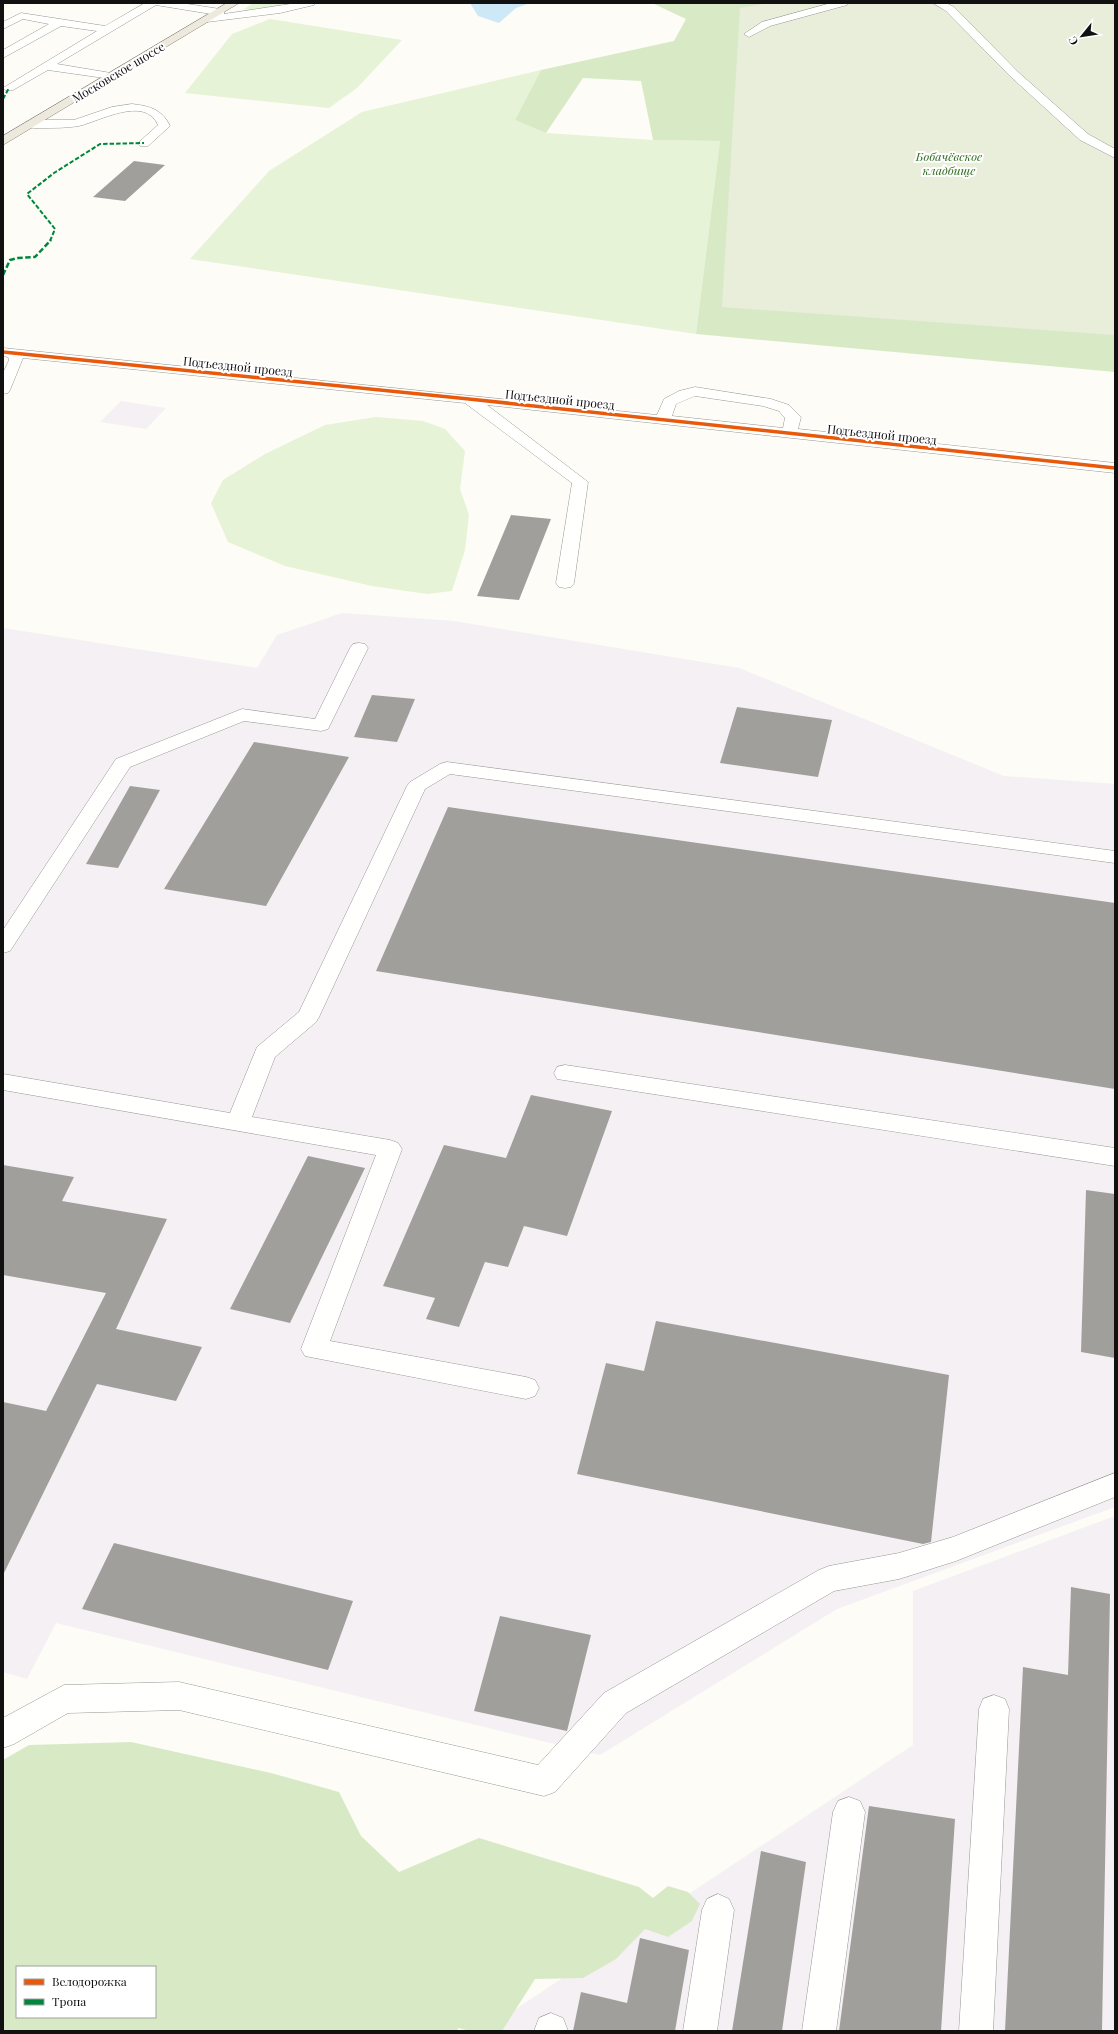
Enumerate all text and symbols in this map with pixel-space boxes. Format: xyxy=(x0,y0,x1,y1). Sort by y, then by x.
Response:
north arrow xyxy=(1062,16,1102,56)
text: С xyxy=(1064,34,1081,48)
street label: Московское шоссе xyxy=(69,38,167,106)
park label: Бобачёвское кладбище xyxy=(915,148,982,178)
street label: Подъездной проезд xyxy=(182,352,294,380)
street label: Подъездной проезд xyxy=(504,385,616,413)
street label: Подъездной проезд xyxy=(826,420,938,448)
legend xyxy=(16,1966,156,2018)
text: Велодорожка xyxy=(52,1973,127,1989)
text: Тропа xyxy=(52,1993,86,2009)

